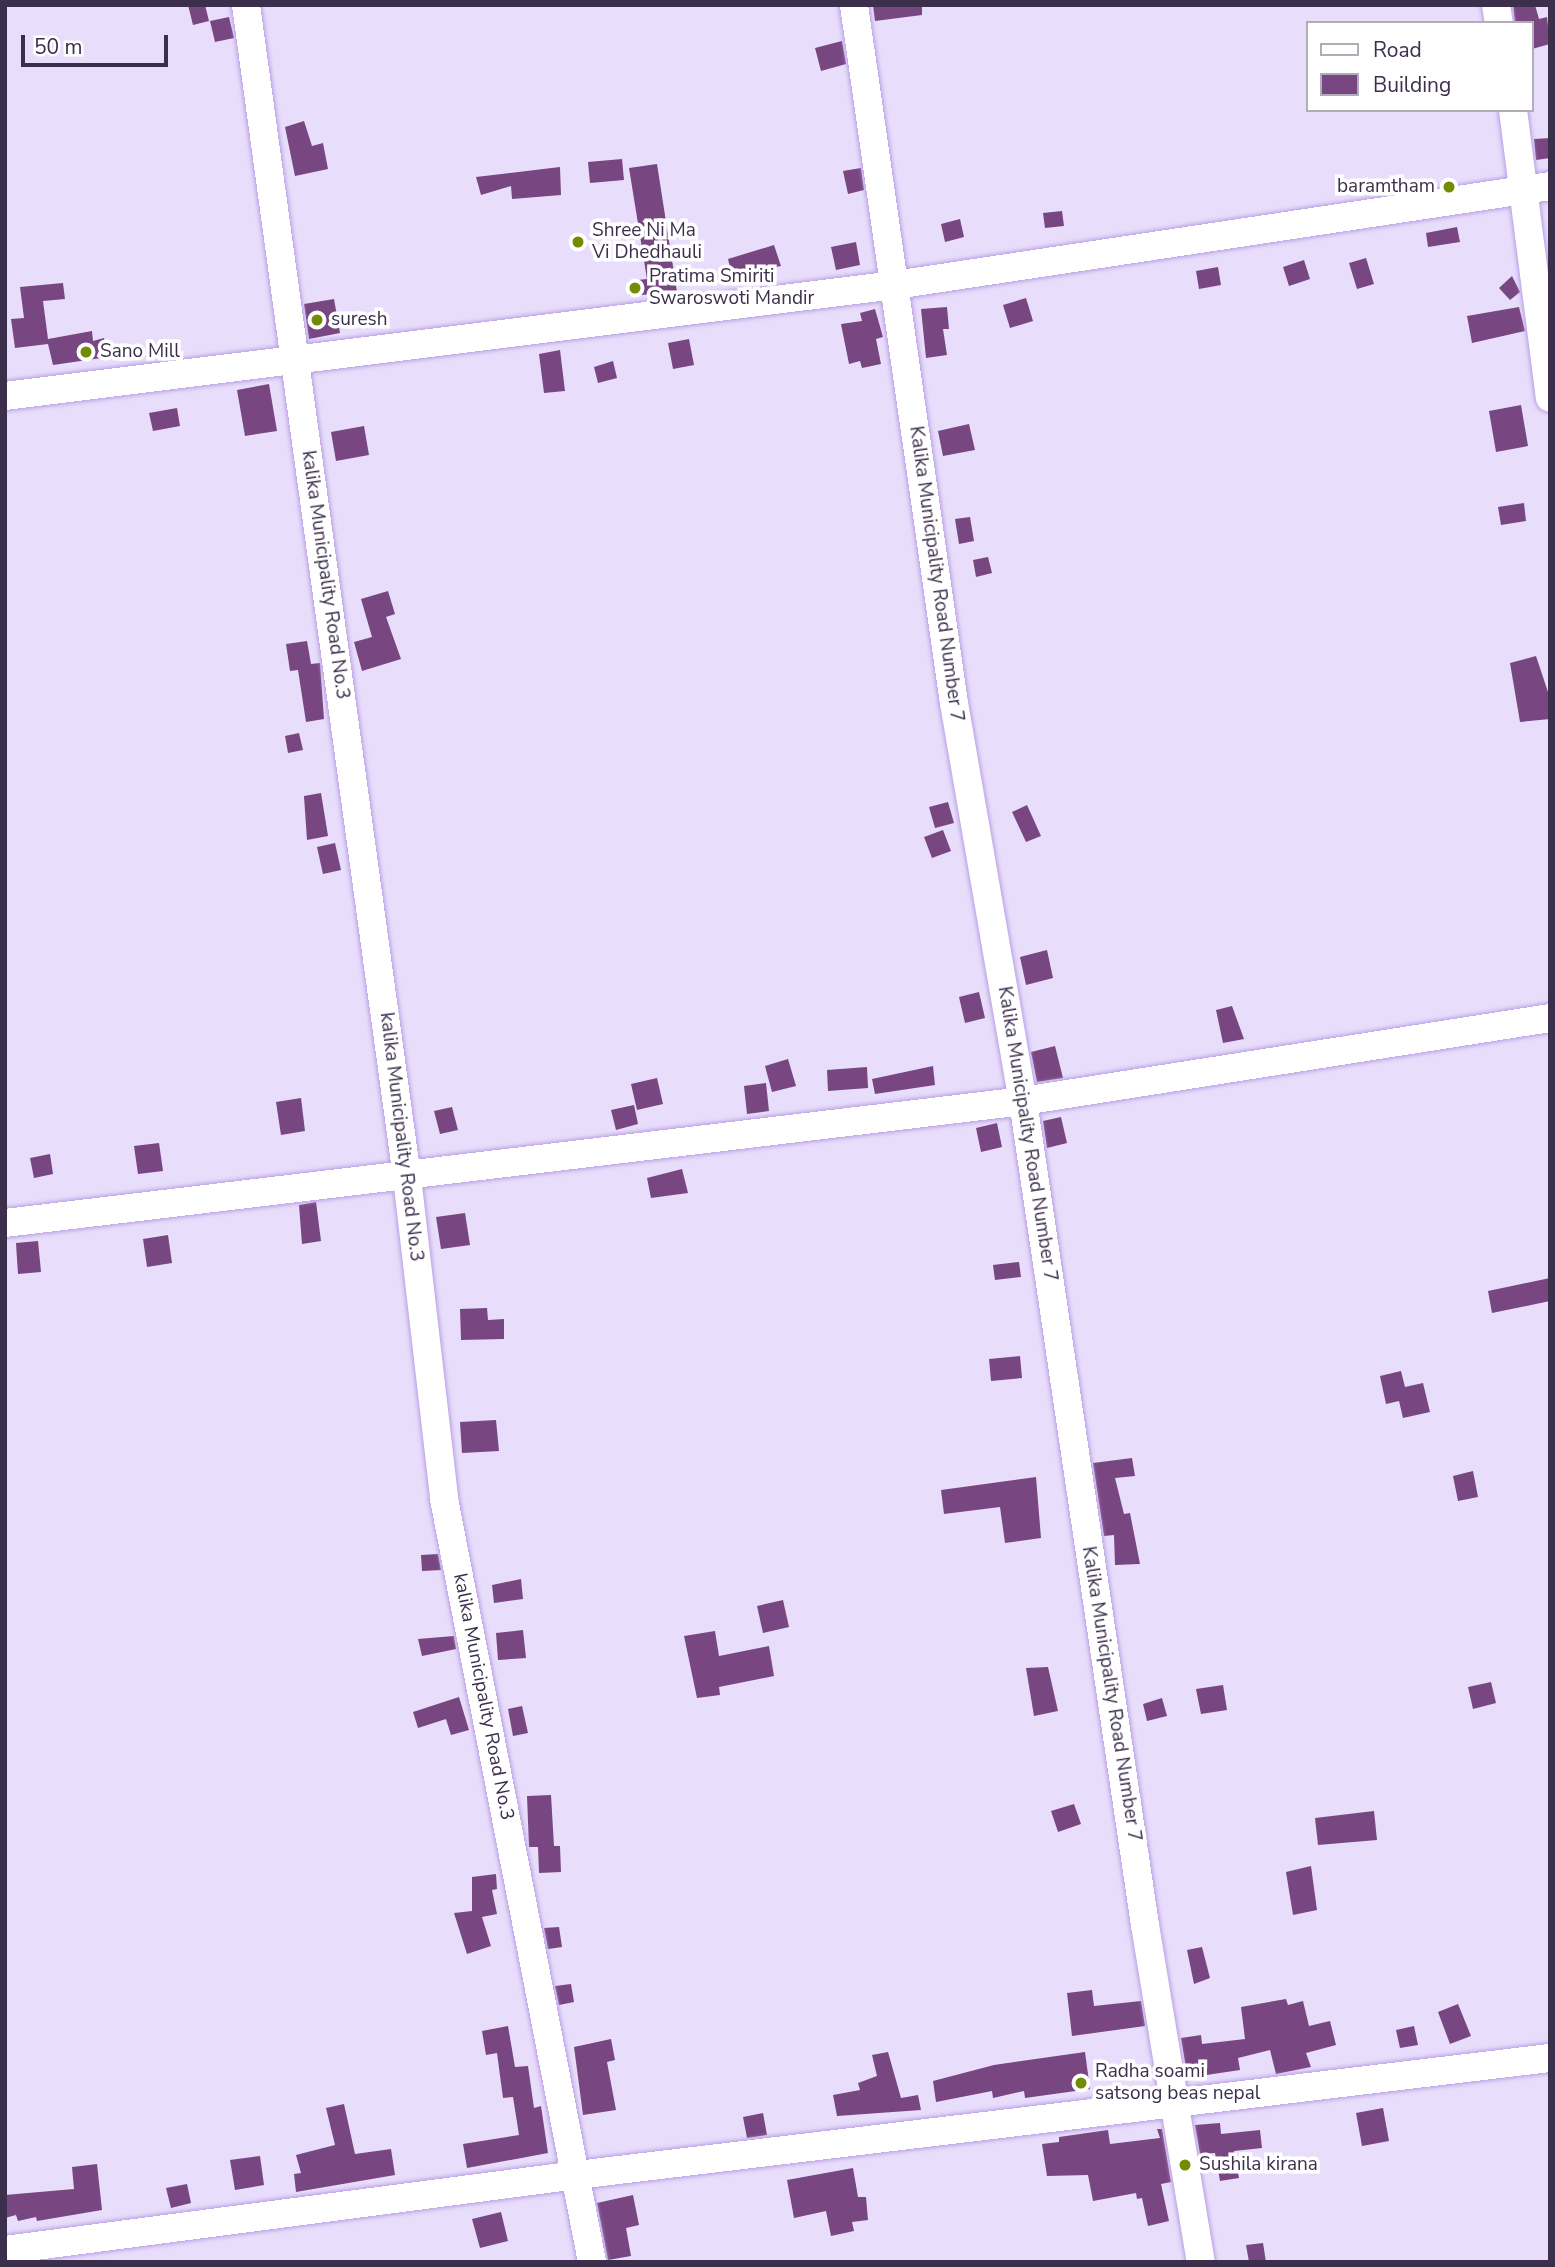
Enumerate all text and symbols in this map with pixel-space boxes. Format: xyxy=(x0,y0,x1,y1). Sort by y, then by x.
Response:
scale bar xyxy=(24,21,172,65)
legend xyxy=(1306,21,1534,112)
text: 50 m xyxy=(34,33,83,61)
text: Road xyxy=(1373,36,1422,64)
text: Building xyxy=(1373,71,1451,99)
place label: baramtham xyxy=(1337,176,1435,198)
marker: baramtham xyxy=(1441,179,1457,195)
place label: Shree Ni Ma Vi Dhedhauli xyxy=(592,220,702,264)
marker: Shree Ni Ma Vi Dhedhauli xyxy=(570,234,586,250)
place label: Pratima Smiriti Swaroswoti Mandir xyxy=(649,266,814,310)
marker: Pratima Smiriti Swaroswoti Mandir xyxy=(627,280,643,296)
place label: suresh xyxy=(331,309,388,331)
marker: suresh xyxy=(309,312,325,328)
place label: Sano Mill xyxy=(100,341,180,363)
marker: Sano Mill xyxy=(78,344,94,360)
street label: Kalika Municipality Road Number 7 xyxy=(904,425,968,723)
street label: kalika Municipality Road No.3 xyxy=(296,449,354,701)
street label: Kalika Municipality Road Number 7 xyxy=(992,985,1062,1283)
street label: kalika Municipality Road No.3 xyxy=(374,1011,428,1263)
street label: Kalika Municipality Road Number 7 xyxy=(1076,1545,1146,1843)
street label: kalika Municipality Road No.3 xyxy=(448,1572,518,1822)
place label: Radha soami satsong beas nepal xyxy=(1095,2061,1260,2105)
marker: Radha soami satsong beas nepal xyxy=(1073,2075,1089,2091)
place label: Sushila kirana xyxy=(1199,2154,1318,2176)
marker: Sushila kirana xyxy=(1177,2157,1193,2173)

